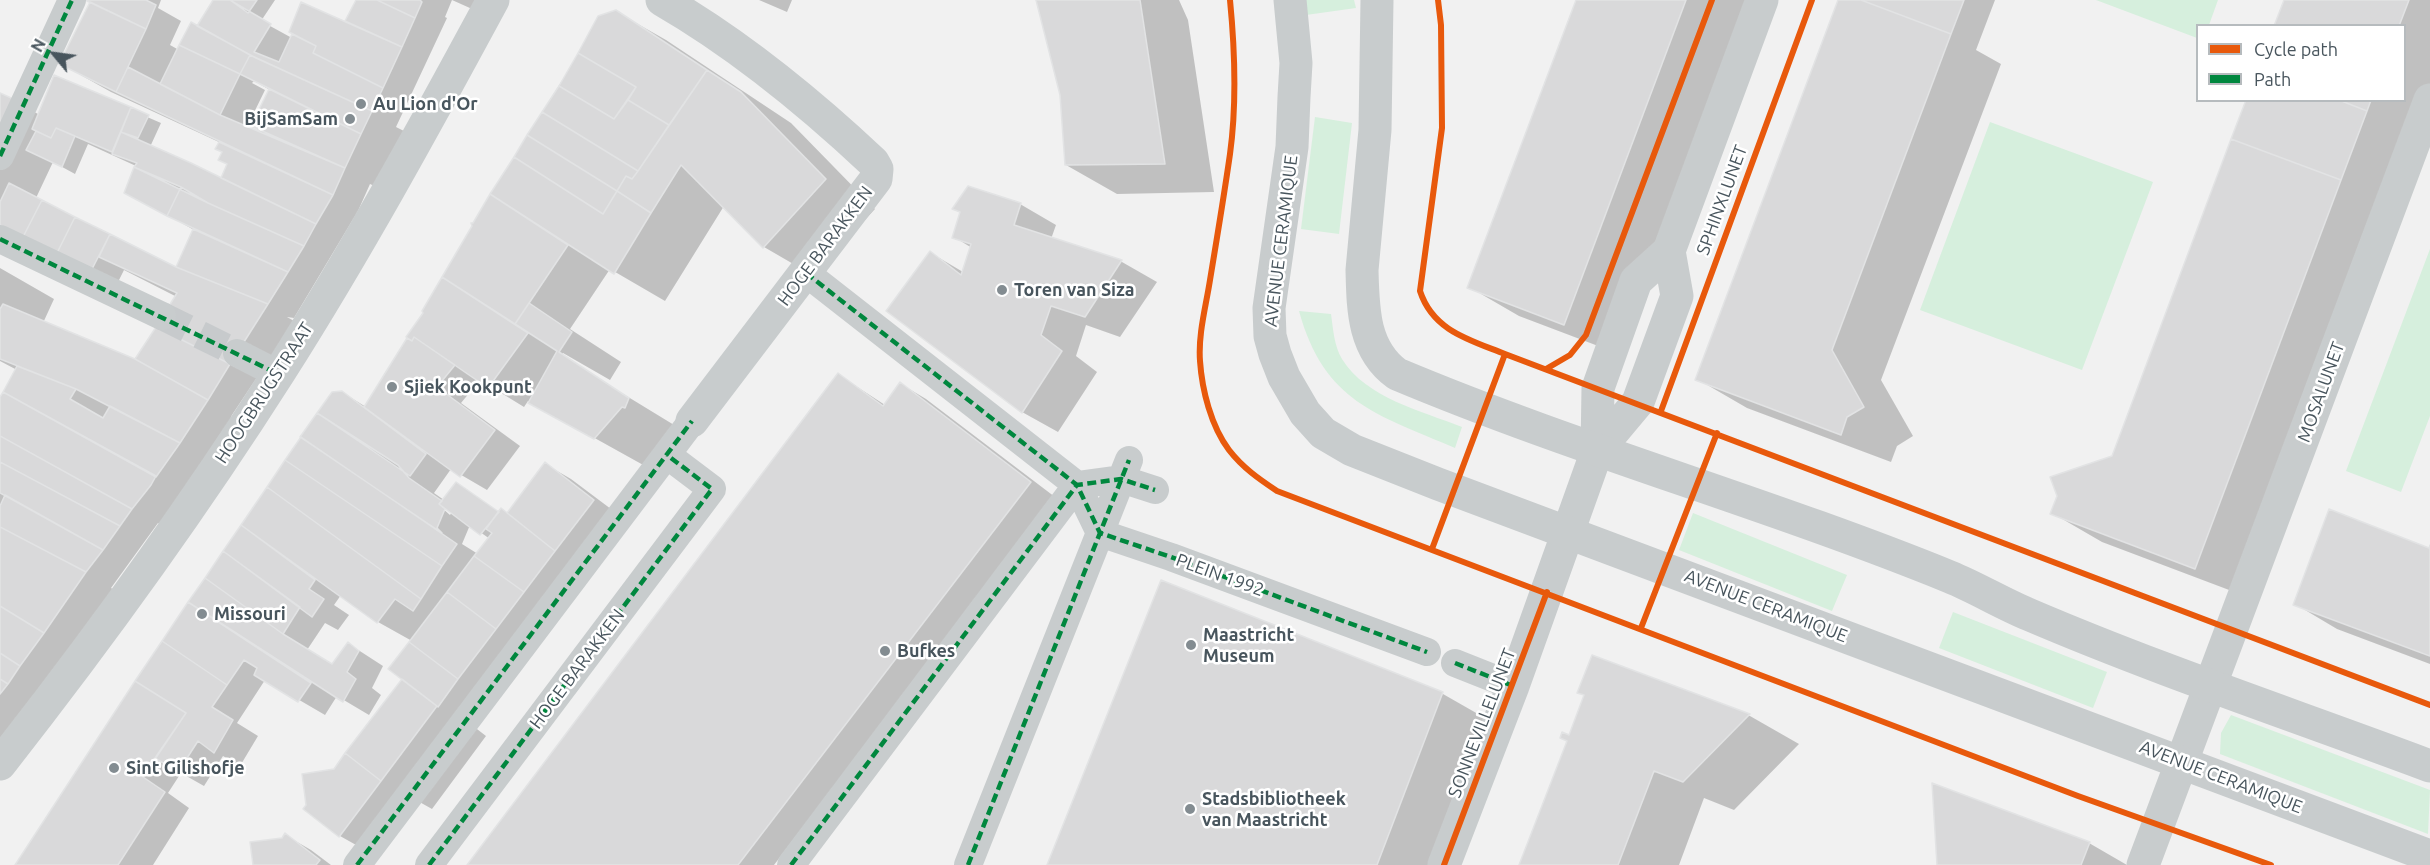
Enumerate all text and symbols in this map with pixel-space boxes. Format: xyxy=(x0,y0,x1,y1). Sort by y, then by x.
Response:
north arrow xyxy=(24,24,84,84)
legend xyxy=(2196,24,2406,102)
text: N xyxy=(27,36,49,55)
text: Cycle path xyxy=(2254,39,2338,59)
text: Path xyxy=(2254,69,2291,89)
place label: Au Lion d'Or xyxy=(373,93,478,115)
marker: Au Lion d'Or xyxy=(354,97,368,111)
place label: BijSamSam xyxy=(244,108,338,130)
marker: BijSamSam xyxy=(343,112,357,126)
street label: SPHINXLUNET xyxy=(1692,142,1752,258)
street label: AVENUE CERAMIQUE xyxy=(1260,154,1302,328)
street label: HOGE BARAKKEN xyxy=(773,182,877,310)
place label: Toren van Siza xyxy=(1014,279,1135,301)
marker: Toren van Siza xyxy=(995,283,1009,297)
street label: HOOGBRUGSTRAAT xyxy=(210,319,318,467)
street label: MOSALUNET xyxy=(2293,339,2349,445)
place label: Sjiek Kookpunt xyxy=(404,376,532,398)
marker: Sjiek Kookpunt xyxy=(385,380,399,394)
street label: PLEIN 1992 xyxy=(1173,549,1267,601)
street label: AVENUE CERAMIQUE xyxy=(1681,565,1851,647)
place label: Missouri xyxy=(214,603,286,625)
street label: HOGE BARAKKEN xyxy=(525,605,629,733)
marker: Missouri xyxy=(195,607,209,621)
place label: Maastricht Museum xyxy=(1203,624,1294,666)
marker: Maastricht Museum xyxy=(1184,638,1198,652)
place label: Bufkes xyxy=(897,640,955,662)
marker: Bufkes xyxy=(878,644,892,658)
street label: SONNEVILLELUNET xyxy=(1444,645,1520,801)
street label: AVENUE CERAMIQUE xyxy=(2136,736,2306,818)
place label: Sint Gilishofje xyxy=(126,757,245,779)
marker: Sint Gilishofje xyxy=(107,761,121,775)
place label: Stadsbibliotheek van Maastricht xyxy=(1202,788,1346,830)
marker: Stadsbibliotheek van Maastricht xyxy=(1183,802,1197,816)

